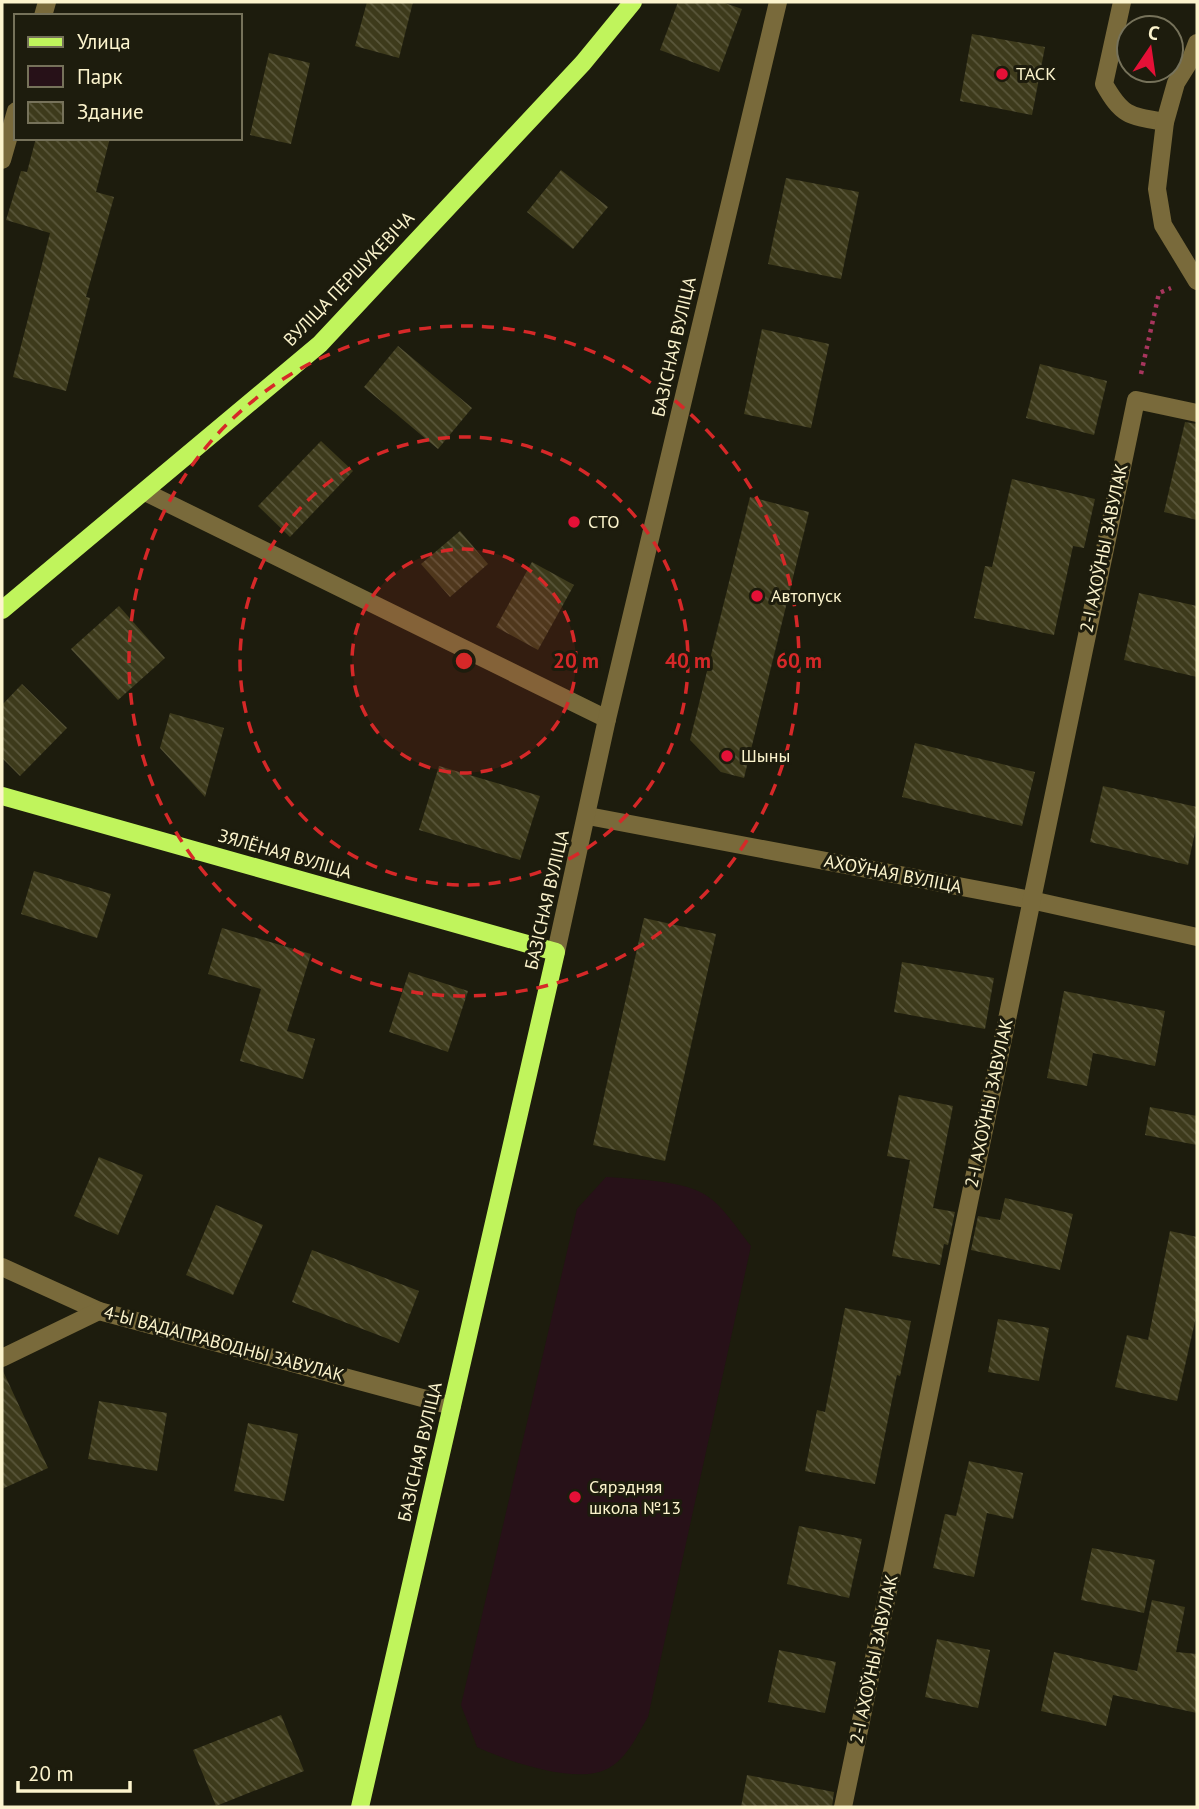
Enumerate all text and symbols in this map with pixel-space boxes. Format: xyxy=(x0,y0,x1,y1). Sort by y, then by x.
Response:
legend xyxy=(14,14,242,140)
north arrow xyxy=(1115,14,1185,84)
text: С xyxy=(1146,20,1162,45)
text: Улица xyxy=(77,28,131,55)
place label: ТАСК xyxy=(1016,62,1056,85)
text: Парк xyxy=(77,63,123,90)
marker: ТАСК xyxy=(994,66,1010,82)
text: Здание xyxy=(77,98,144,125)
street label: ВУЛІЦА ПЕРШУКЕВІЧА xyxy=(278,206,419,351)
street label: БАЗІСНАЯ ВУЛІЦА xyxy=(646,274,701,419)
street label: 2-І АХОЎНЫ ЗАВУЛАК xyxy=(1074,461,1133,634)
place label: СТО xyxy=(588,510,620,533)
marker: СТО xyxy=(566,514,582,530)
place label: Автопуск xyxy=(771,584,842,607)
marker: Автопуск xyxy=(749,588,765,604)
text: 20 m xyxy=(553,647,599,674)
text: 40 m xyxy=(665,647,711,674)
text: 60 m xyxy=(776,647,822,674)
centre of rings xyxy=(452,649,476,673)
place label: Шыны xyxy=(741,744,790,767)
marker: Шыны xyxy=(719,748,735,764)
street label: ЗЯЛЁНАЯ ВУЛІЦА xyxy=(216,823,355,884)
street label: БАЗІСНАЯ ВУЛІЦА xyxy=(519,827,574,972)
street label: АХОЎНАЯ ВУЛІЦА xyxy=(822,849,964,898)
street label: 2-І АХОЎНЫ ЗАВУЛАК xyxy=(959,1016,1018,1189)
street label: 4-Ы ВАДАПРАВОДНЫ ЗАВУЛАК xyxy=(102,1300,347,1387)
street label: БАЗІСНАЯ ВУЛІЦА xyxy=(392,1379,447,1524)
place label: Сярэдняя школа №13 xyxy=(589,1475,681,1519)
marker: Сярэдняя школа №13 xyxy=(567,1489,583,1505)
street label: 2-І АХОЎНЫ ЗАВУЛАК xyxy=(844,1572,903,1745)
scale bar xyxy=(18,1750,130,1794)
text: 20 m xyxy=(28,1760,74,1787)

